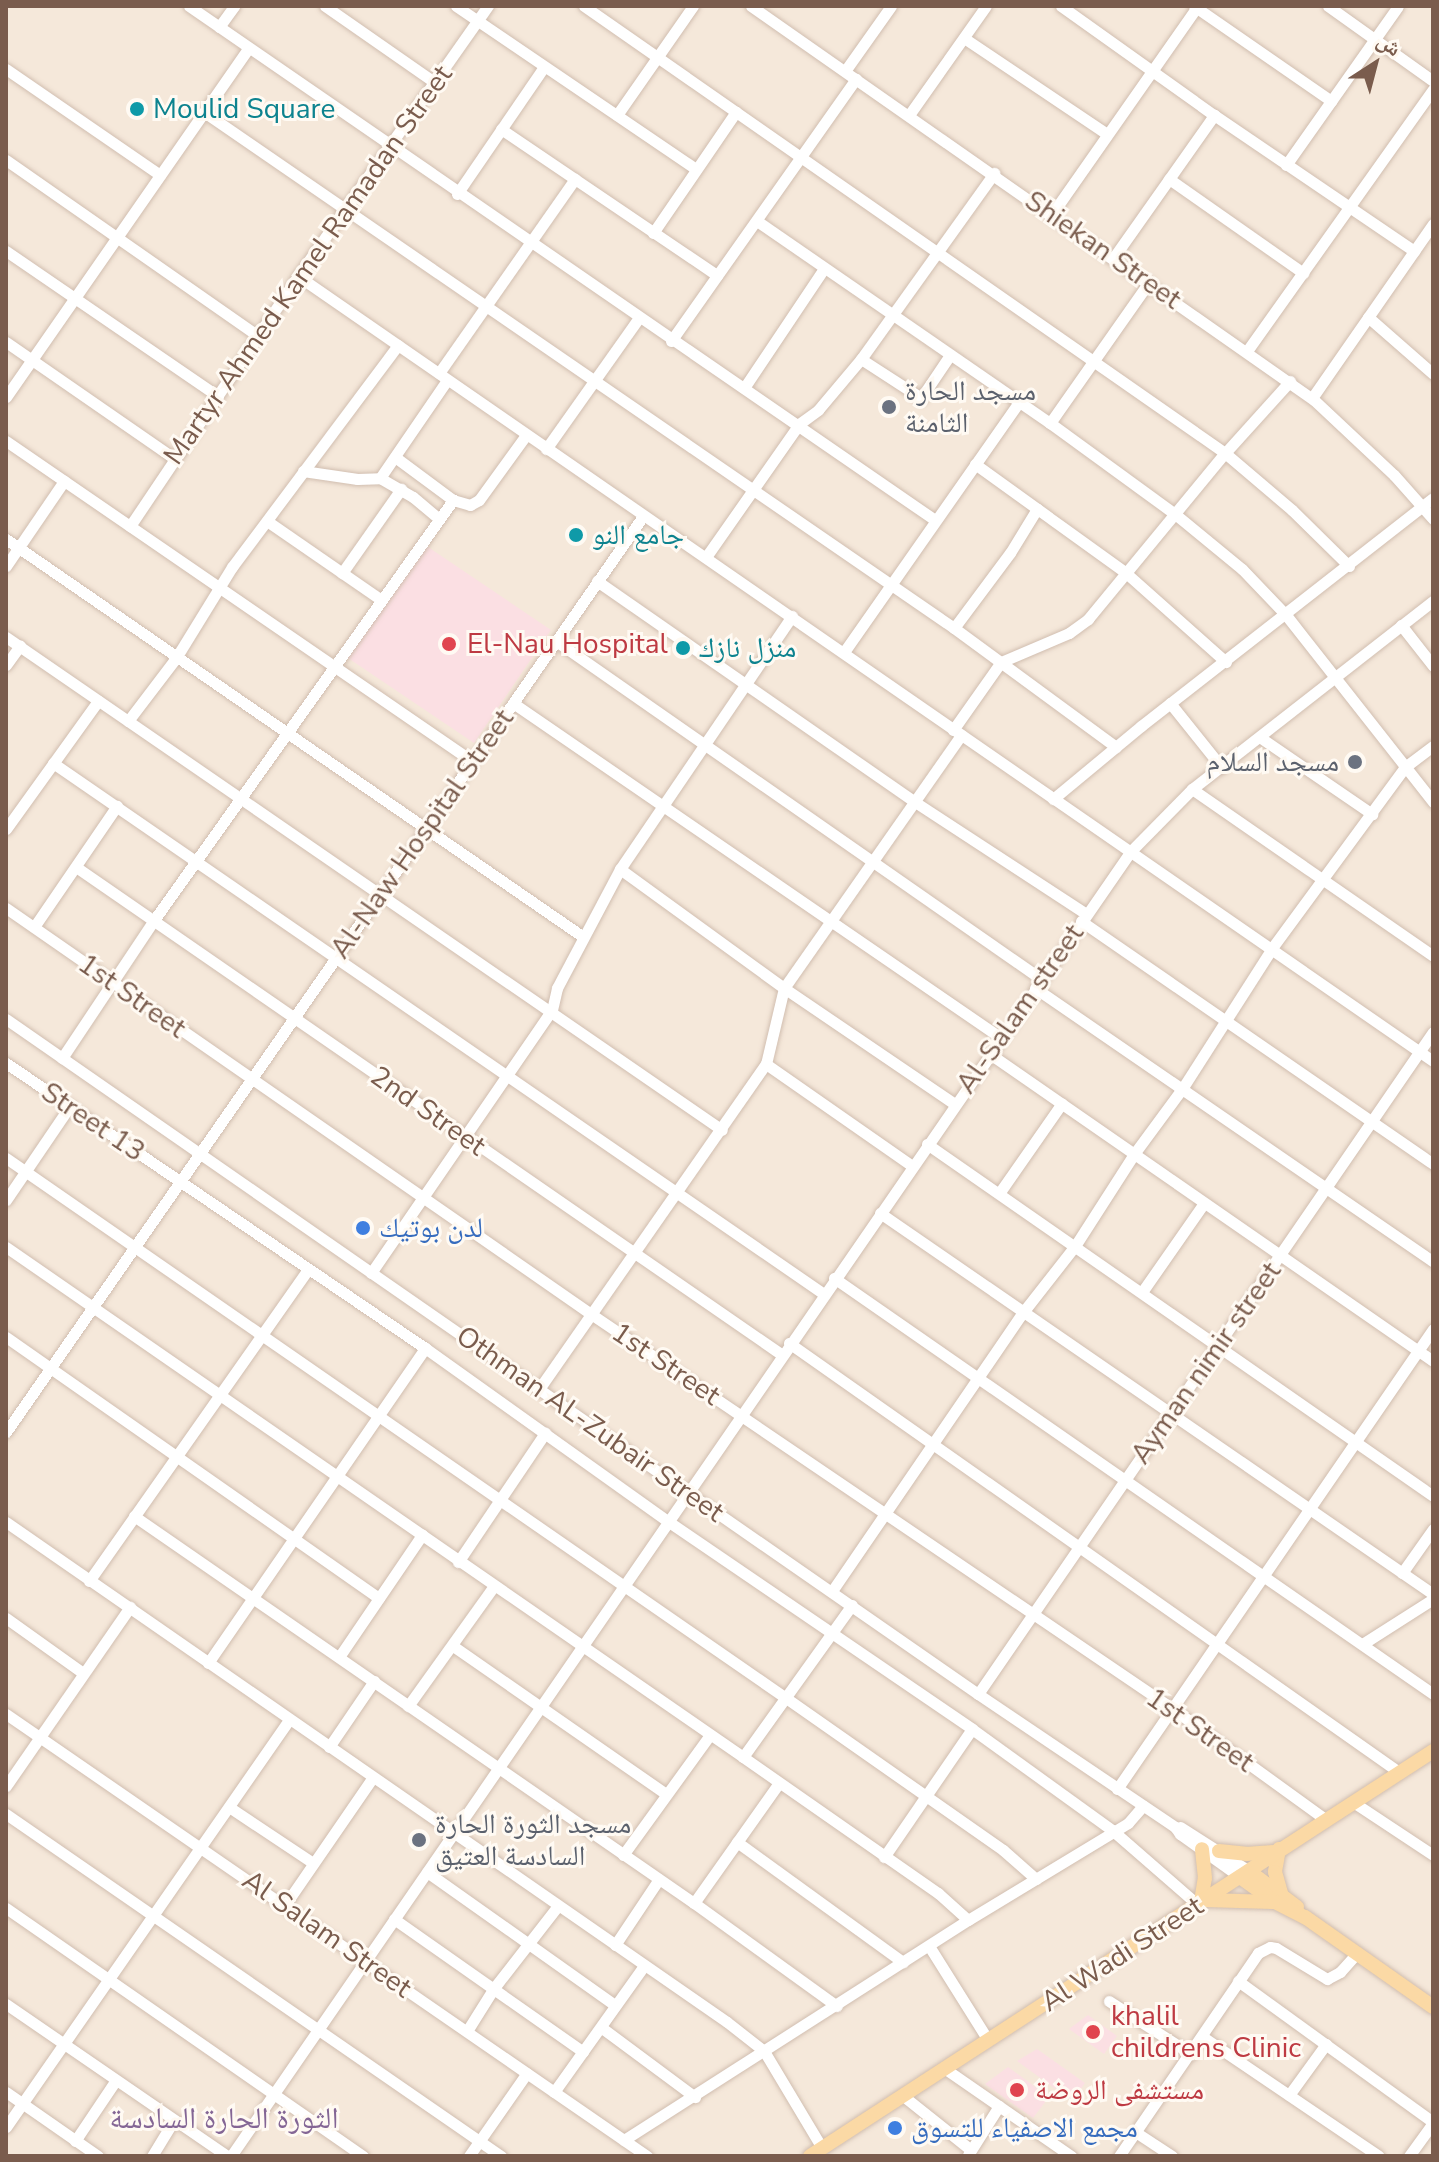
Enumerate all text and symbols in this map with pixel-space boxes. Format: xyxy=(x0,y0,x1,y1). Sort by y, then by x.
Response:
north arrow xyxy=(1335,24,1415,104)
text: ش xyxy=(1371,26,1407,64)
street label: Martyr Ahmed Kamel Ramadan Street xyxy=(157,59,459,471)
place label: Moulid Square xyxy=(153,92,335,126)
marker: Moulid Square xyxy=(128,100,146,118)
street label: Shiekan Street xyxy=(1019,184,1187,316)
place label: مسجد الحارة الثامنة xyxy=(905,374,1036,440)
marker: مسجد الحارة الثامنة xyxy=(880,398,898,416)
place label: جامع النو xyxy=(592,518,684,552)
marker: جامع النو xyxy=(567,526,585,544)
place label: El-Nau Hospital xyxy=(467,627,668,661)
place label: منزل نازك xyxy=(699,631,796,665)
marker: El-Nau Hospital xyxy=(438,633,460,655)
marker: منزل نازك xyxy=(674,639,692,657)
street label: Al-Naw Hospital Street xyxy=(323,703,521,965)
place label: مسجد السلام xyxy=(1207,745,1339,779)
marker: مسجد السلام xyxy=(1346,753,1364,771)
street label: Al-Salam street xyxy=(949,918,1091,1100)
street label: 1st Street xyxy=(72,947,192,1045)
street label: 2nd Street xyxy=(364,1059,492,1163)
street label: Street 13 xyxy=(35,1075,151,1169)
place label: لدن بوتيك xyxy=(379,1211,483,1245)
marker: لدن بوتيك xyxy=(354,1219,372,1237)
street label: Ayman nimir street xyxy=(1124,1256,1288,1470)
street label: 1st Street xyxy=(605,1316,727,1412)
street label: Othman AL-Zubair Street xyxy=(450,1319,730,1529)
street label: 1st Street xyxy=(1140,1681,1260,1779)
place label: مسجد الثورة الحارة السادسة العتيق xyxy=(435,1807,631,1873)
marker: مسجد الثورة الحارة السادسة العتيق xyxy=(410,1831,428,1849)
street label: Al Salam Street xyxy=(236,1863,418,2005)
street label: Al Wadi Street xyxy=(1035,1889,1209,2019)
place label: khalil childrens Clinic xyxy=(1111,1999,1301,2065)
marker: khalil childrens Clinic xyxy=(1082,2021,1104,2043)
place label: مستشفى الروضة xyxy=(1035,2073,1204,2107)
marker: مستشفى الروضة xyxy=(1006,2079,1028,2101)
district label: الثورة الحارة السادسة xyxy=(109,2101,339,2137)
place label: مجمع الاصفياء للتسوق xyxy=(911,2111,1138,2145)
marker: مجمع الاصفياء للتسوق xyxy=(886,2119,904,2137)

